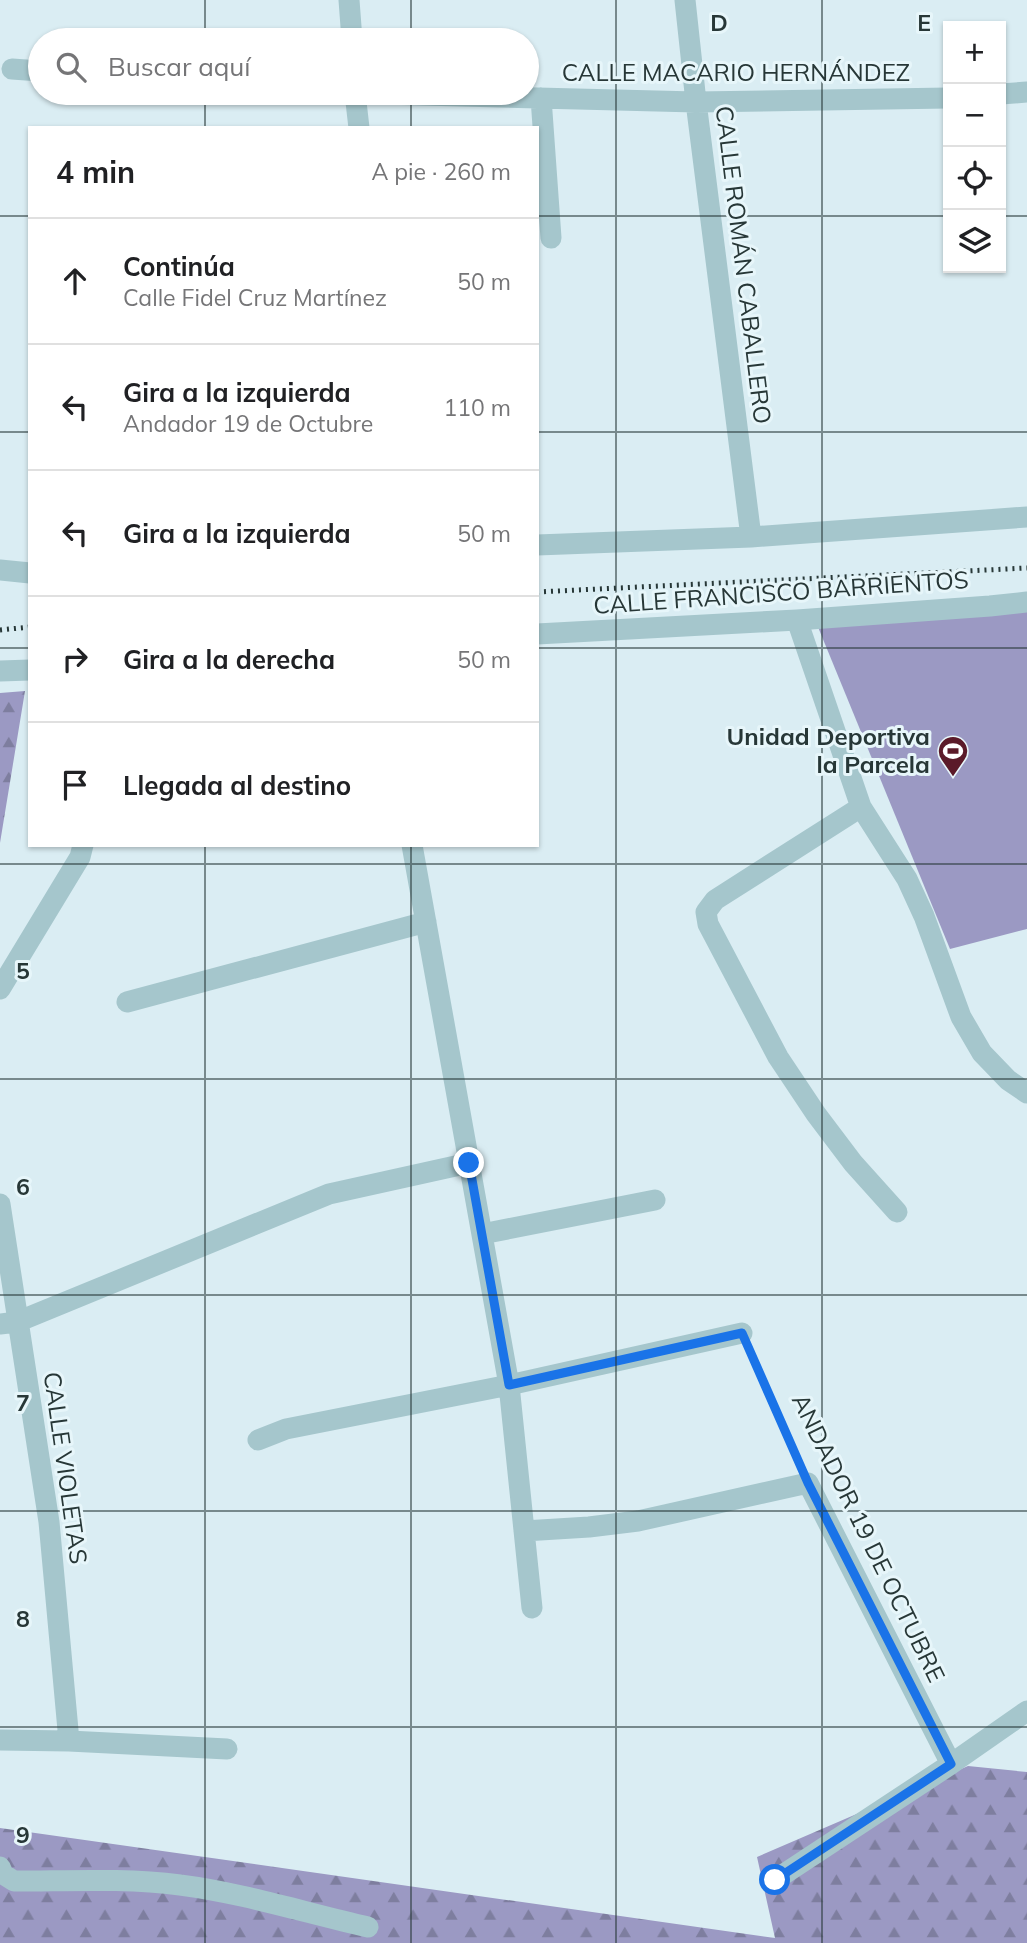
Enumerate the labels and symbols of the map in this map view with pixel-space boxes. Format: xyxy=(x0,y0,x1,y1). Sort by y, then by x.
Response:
text: D xyxy=(710,8,728,37)
text: E xyxy=(917,8,931,37)
street label: CALLE MACARIO HERNÁNDEZ xyxy=(562,57,910,87)
street label: CALLE ROMÁN CABALLERO xyxy=(710,104,778,426)
street label: CALLE FRANCISCO BARRIENTOS xyxy=(592,564,970,620)
place label: Unidad Deportiva la Parcela xyxy=(727,721,930,779)
sports icon: Unidad Deportiva la Parcela xyxy=(936,734,970,778)
text: 5 xyxy=(16,956,30,985)
route end xyxy=(453,1147,484,1178)
text: 6 xyxy=(16,1172,30,1201)
street label: CALLE VIOLETAS xyxy=(38,1370,94,1566)
text: 7 xyxy=(16,1388,30,1417)
street label: ANDADOR 19 DE OCTUBRE xyxy=(786,1388,952,1687)
text: 8 xyxy=(16,1604,30,1633)
text: 9 xyxy=(16,1820,30,1849)
route start xyxy=(759,1864,790,1895)

